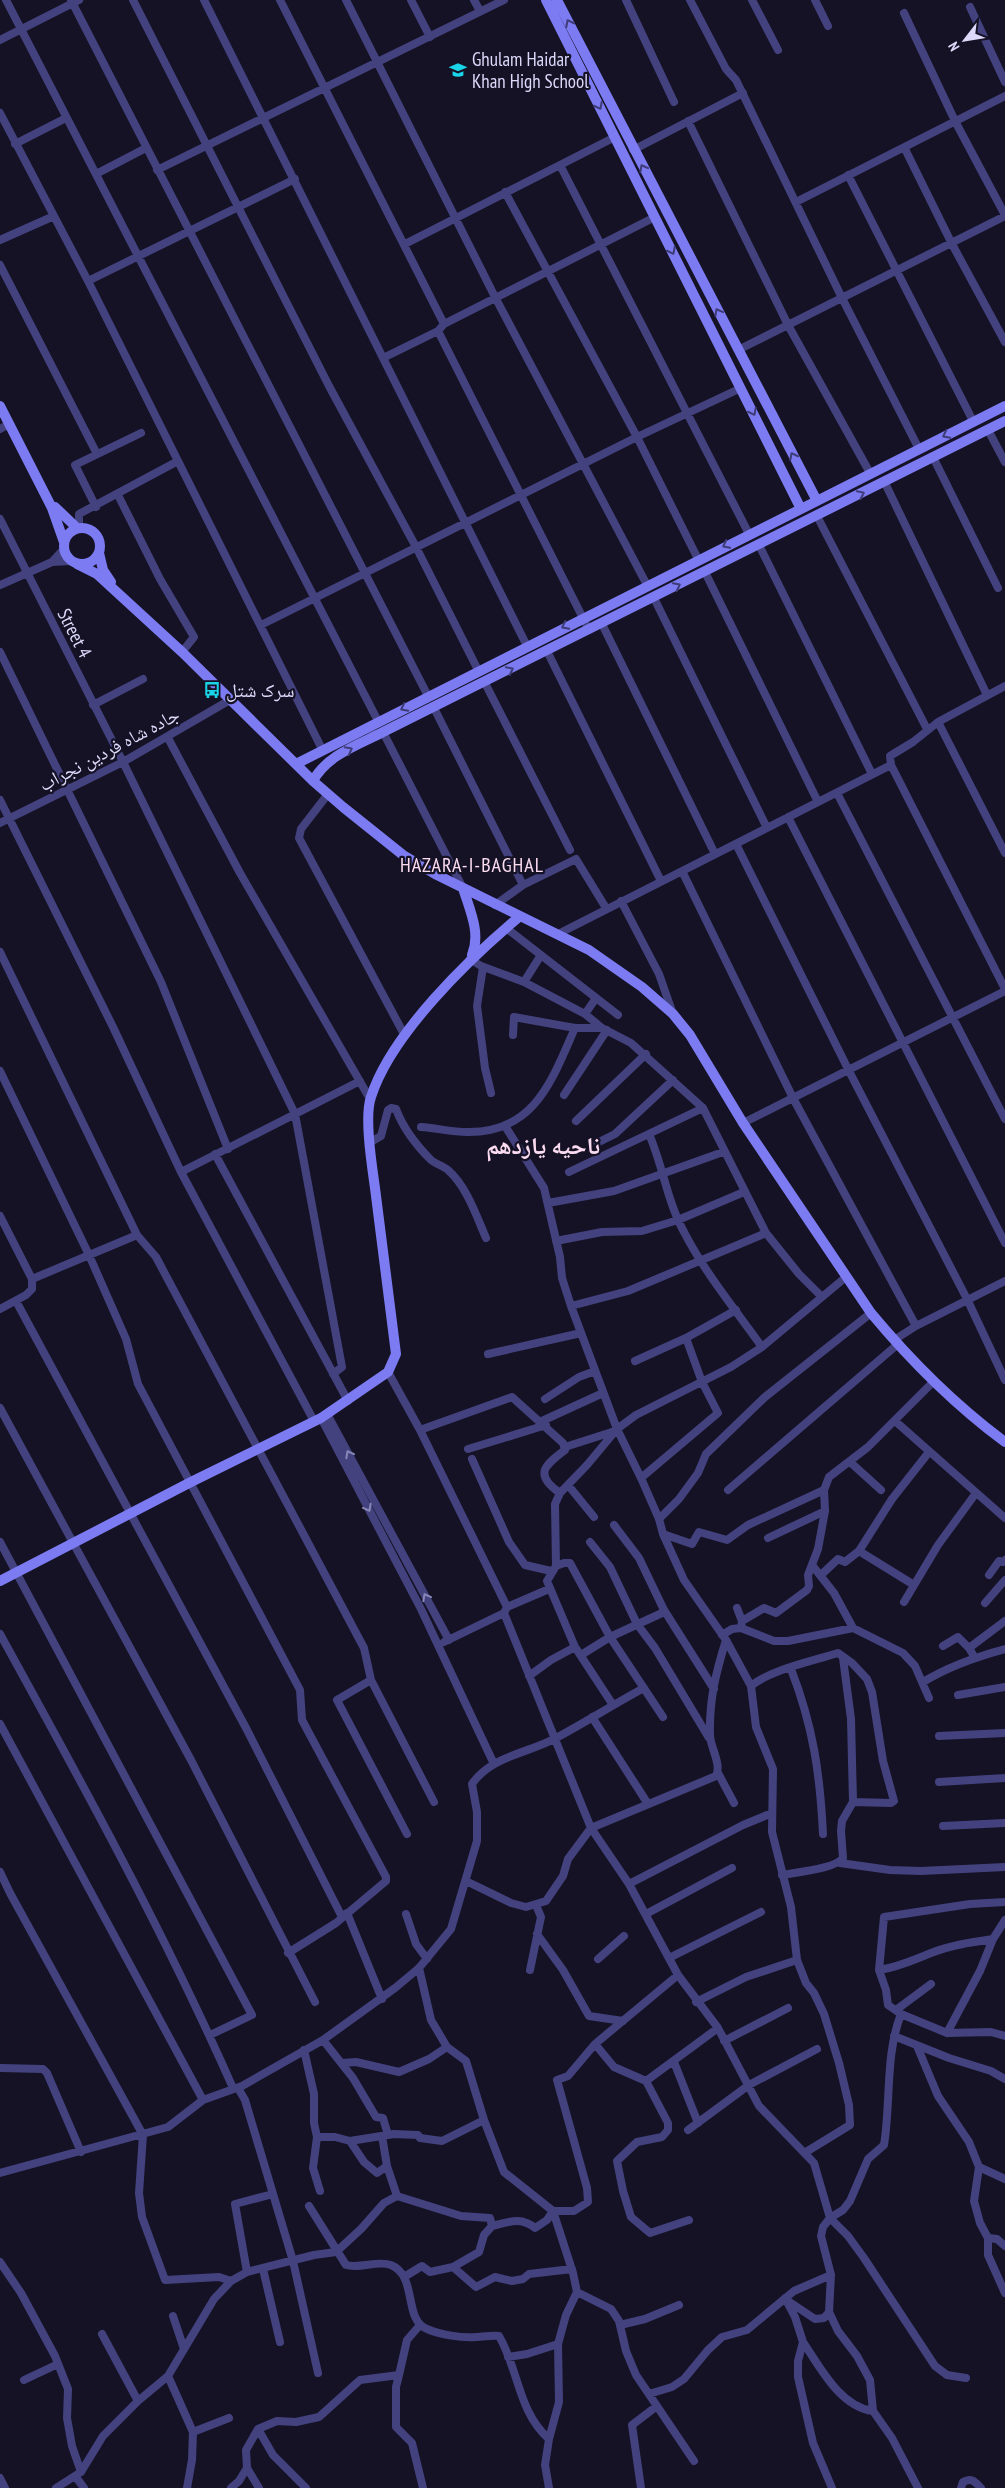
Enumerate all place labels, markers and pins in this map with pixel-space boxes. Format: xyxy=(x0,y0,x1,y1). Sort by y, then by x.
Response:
place label: Ghulam Haidar Khan High School xyxy=(472,47,589,93)
school or university icon: Ghulam Haidar Khan High School xyxy=(448,60,468,80)
place label: سرک شتل xyxy=(226,678,295,702)
bus stop icon: سرک شتل xyxy=(202,680,222,700)

